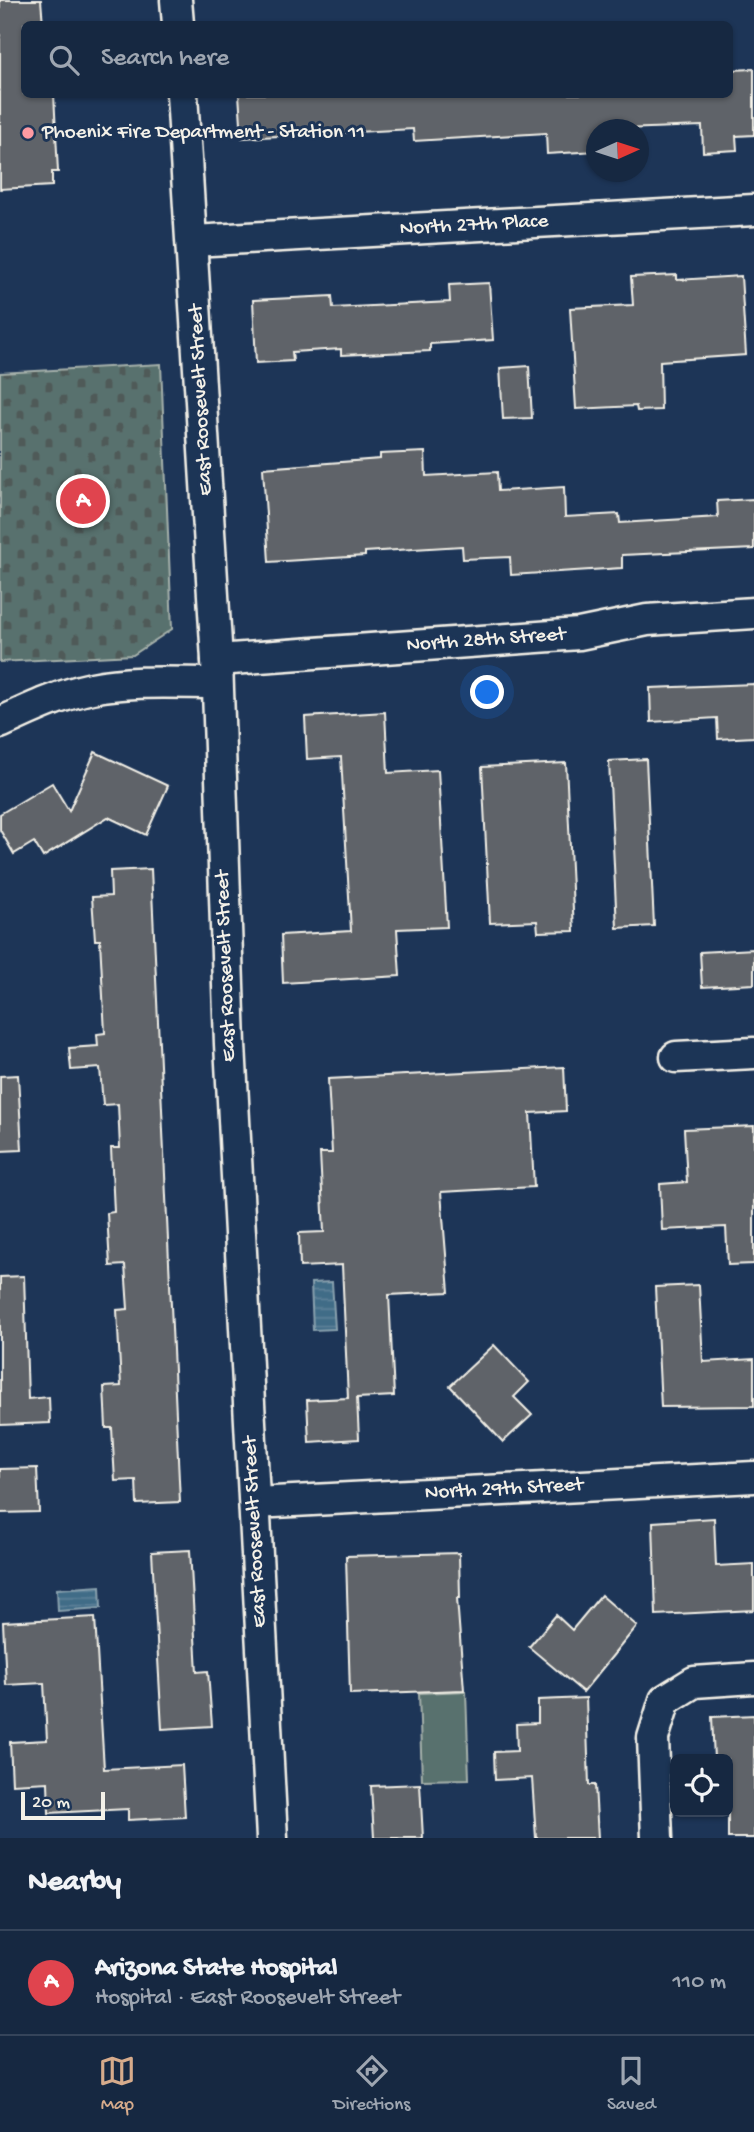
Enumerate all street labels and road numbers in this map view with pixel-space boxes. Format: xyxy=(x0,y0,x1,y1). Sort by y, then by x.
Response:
street label: North 27th Place xyxy=(399,210,550,242)
street label: East Roosevelt Street xyxy=(184,301,219,496)
street label: North 28th Street xyxy=(406,623,569,659)
street label: East Roosevelt Street xyxy=(211,867,243,1062)
street label: East Roosevelt Street xyxy=(238,1433,273,1628)
street label: North 29th Street xyxy=(424,1473,586,1507)

